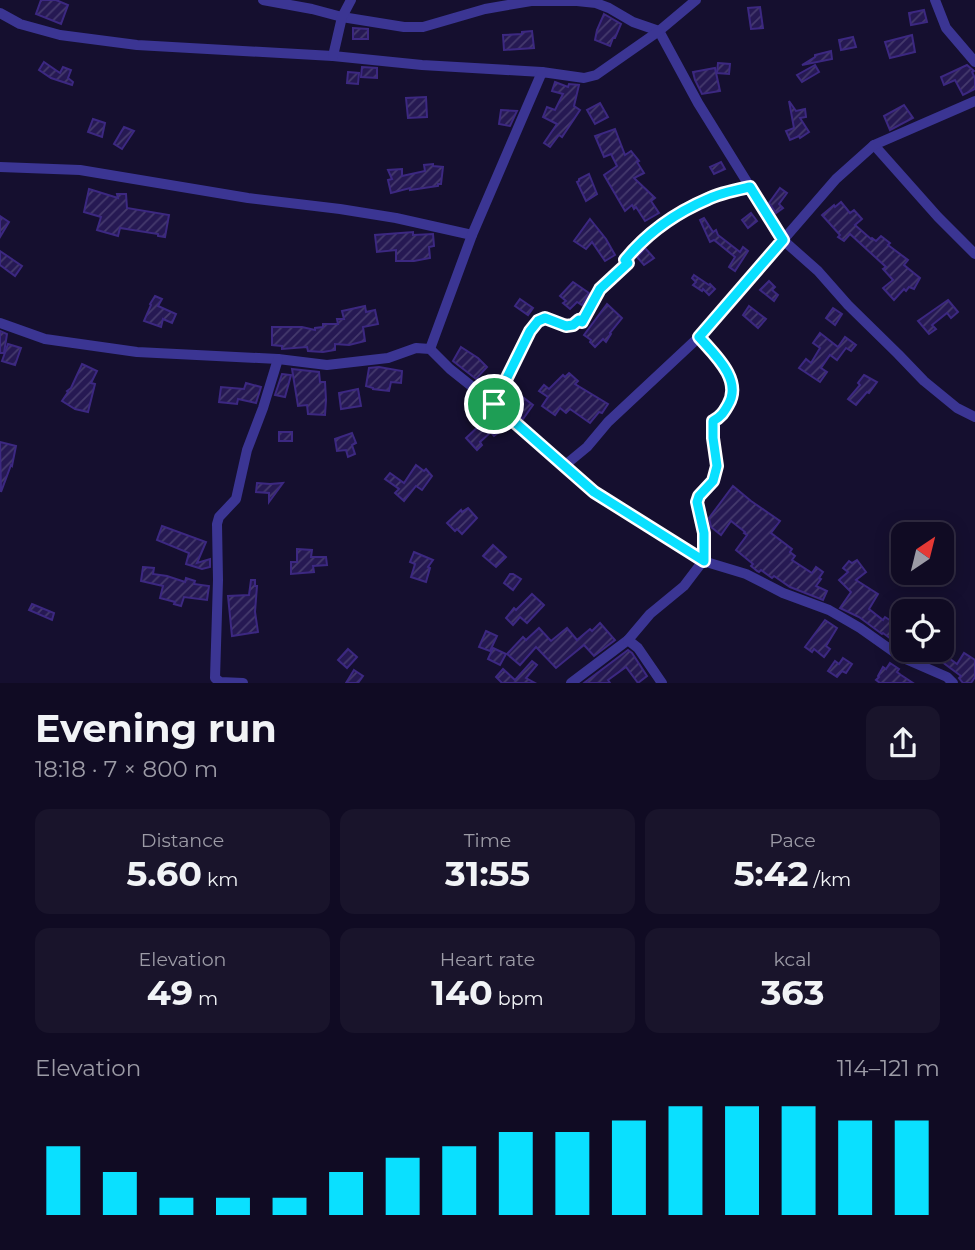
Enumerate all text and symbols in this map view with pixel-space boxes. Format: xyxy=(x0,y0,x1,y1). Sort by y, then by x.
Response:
pin xyxy=(464,374,524,434)
icon: arrive xyxy=(475,385,513,423)
north arrow xyxy=(891,522,954,584)
map controls xyxy=(891,522,954,662)
button: locate xyxy=(891,599,954,662)
text: Evening run xyxy=(35,705,277,752)
button: share xyxy=(866,706,940,780)
text: 18:18 · 7 × 800 m xyxy=(35,755,218,783)
text: Distance xyxy=(141,829,224,852)
text: Time xyxy=(464,829,511,852)
text: Pace xyxy=(769,829,816,852)
text: 5.60 xyxy=(127,852,202,895)
text: 31:55 xyxy=(445,852,530,895)
text: 5:42 xyxy=(734,852,808,895)
text: km xyxy=(202,868,238,891)
text: /km xyxy=(808,868,851,891)
text: Elevation xyxy=(139,948,226,971)
text: Heart rate xyxy=(440,948,535,971)
text: kcal xyxy=(774,948,811,971)
text: 49 xyxy=(147,971,193,1014)
text: 140 xyxy=(431,971,493,1014)
text: 363 xyxy=(761,971,824,1014)
text: m xyxy=(193,987,218,1010)
text: bpm xyxy=(493,987,544,1010)
text: Elevation xyxy=(35,1054,141,1082)
text: 114–121 m xyxy=(837,1054,940,1082)

